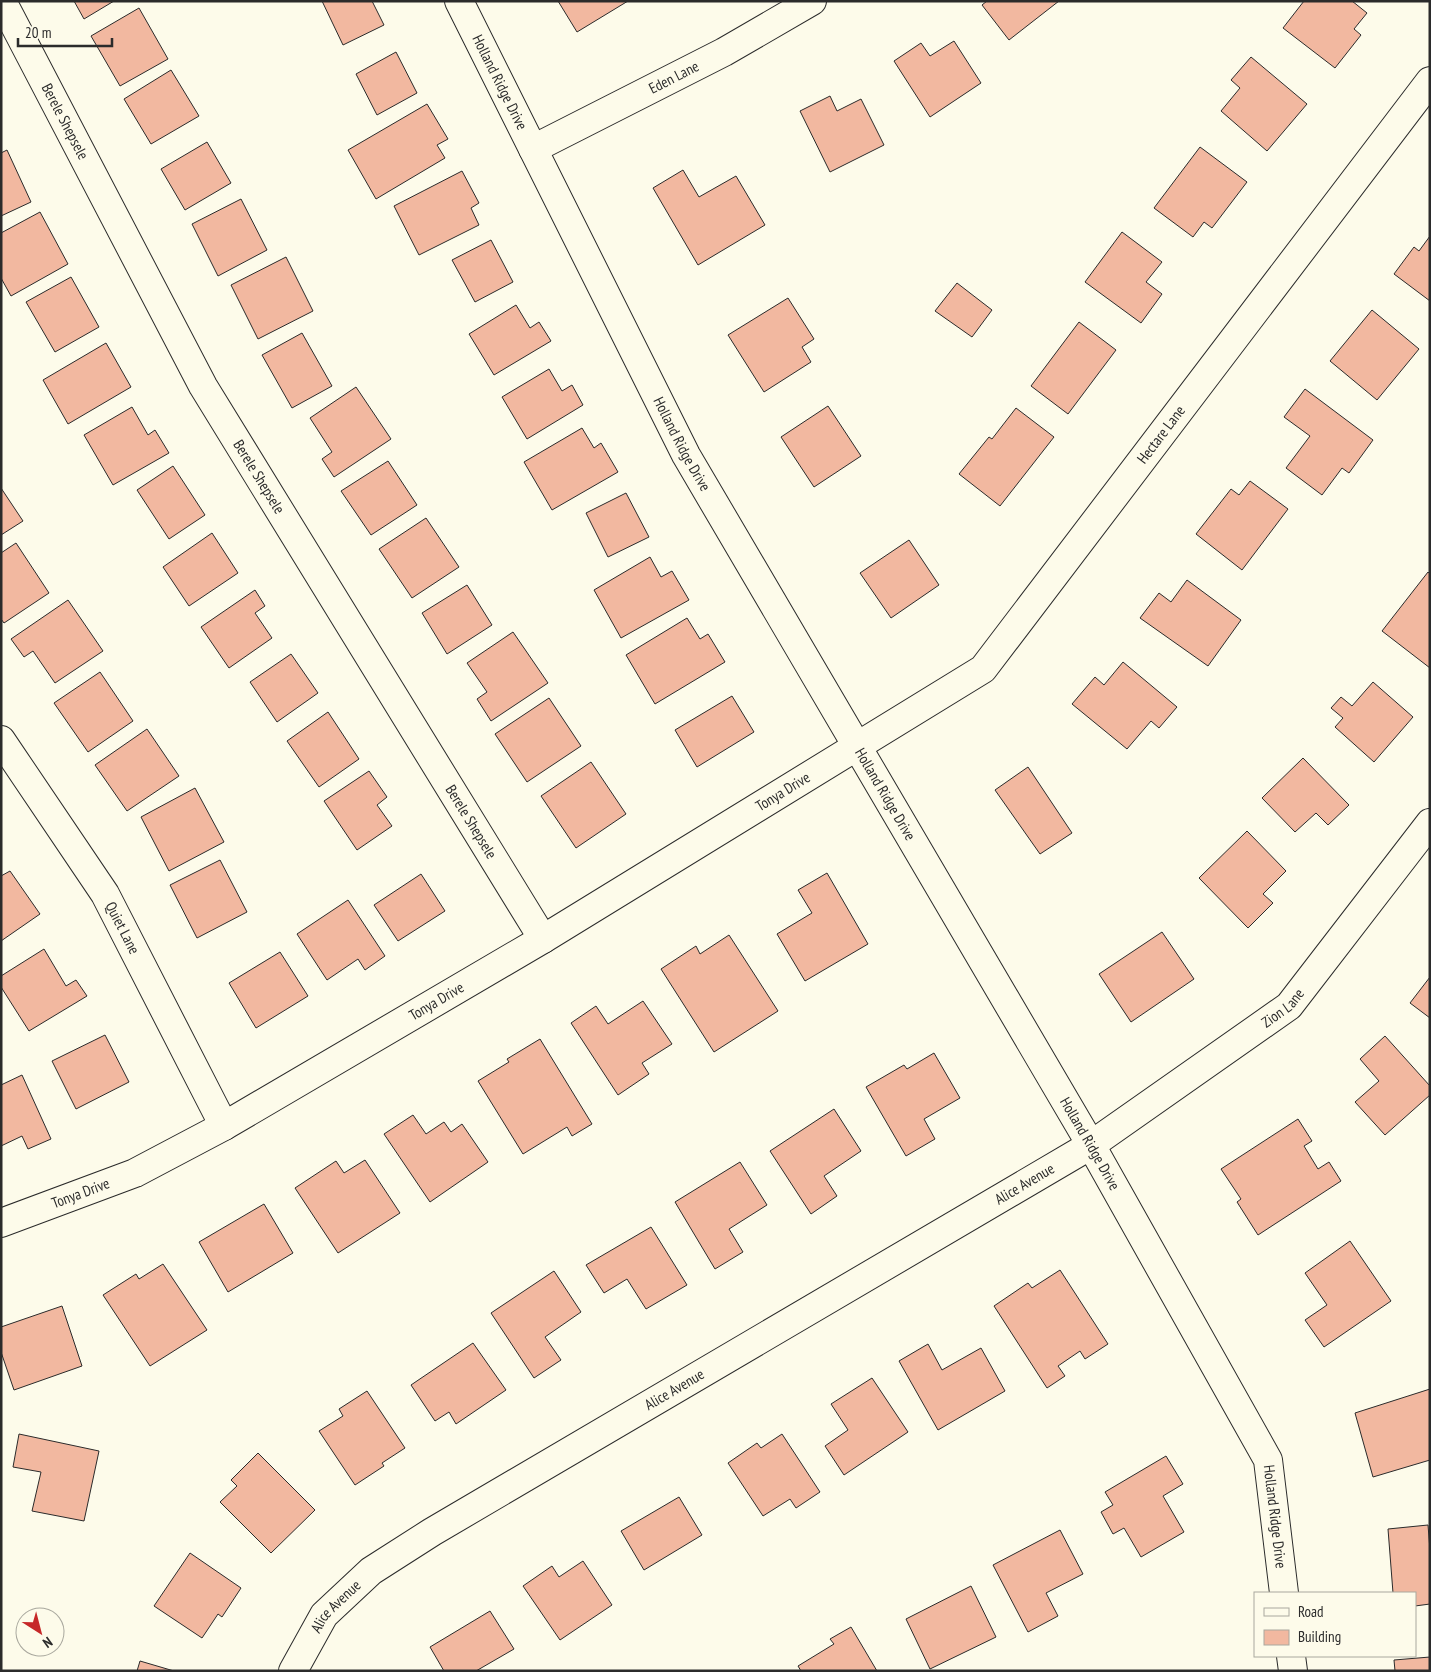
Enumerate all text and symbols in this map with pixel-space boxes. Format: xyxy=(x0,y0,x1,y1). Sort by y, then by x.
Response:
scale bar xyxy=(18,15,111,47)
text: 20 m xyxy=(25,23,51,42)
street label: Holland Ridge Drive xyxy=(468,31,532,133)
street label: Eden Lane xyxy=(645,56,702,98)
street label: Berele Shepsele xyxy=(38,80,93,163)
street label: Holland Ridge Drive xyxy=(650,394,715,494)
street label: Hectare Lane xyxy=(1133,402,1189,467)
street label: Berele Shepsele xyxy=(229,436,289,517)
street label: Holland Ridge Drive xyxy=(851,744,920,844)
street label: Tonya Drive xyxy=(752,767,813,815)
street label: Berele Shepsele xyxy=(442,781,501,862)
street label: Quiet Lane xyxy=(102,898,144,957)
street label: Tonya Drive xyxy=(405,978,467,1024)
street label: Zion Lane xyxy=(1258,984,1308,1031)
street label: Holland Ridge Drive xyxy=(1056,1094,1124,1193)
street label: Alice Avenue xyxy=(991,1159,1058,1208)
street label: Tonya Drive xyxy=(49,1173,112,1212)
street label: Alice Avenue xyxy=(641,1364,707,1414)
street label: Holland Ridge Drive xyxy=(1260,1464,1291,1569)
street label: Alice Avenue xyxy=(306,1576,364,1636)
legend xyxy=(1254,1592,1416,1657)
text: Road xyxy=(1298,1602,1324,1621)
north arrow xyxy=(15,1607,65,1657)
text: Building xyxy=(1298,1627,1341,1646)
text: N xyxy=(39,1633,56,1652)

